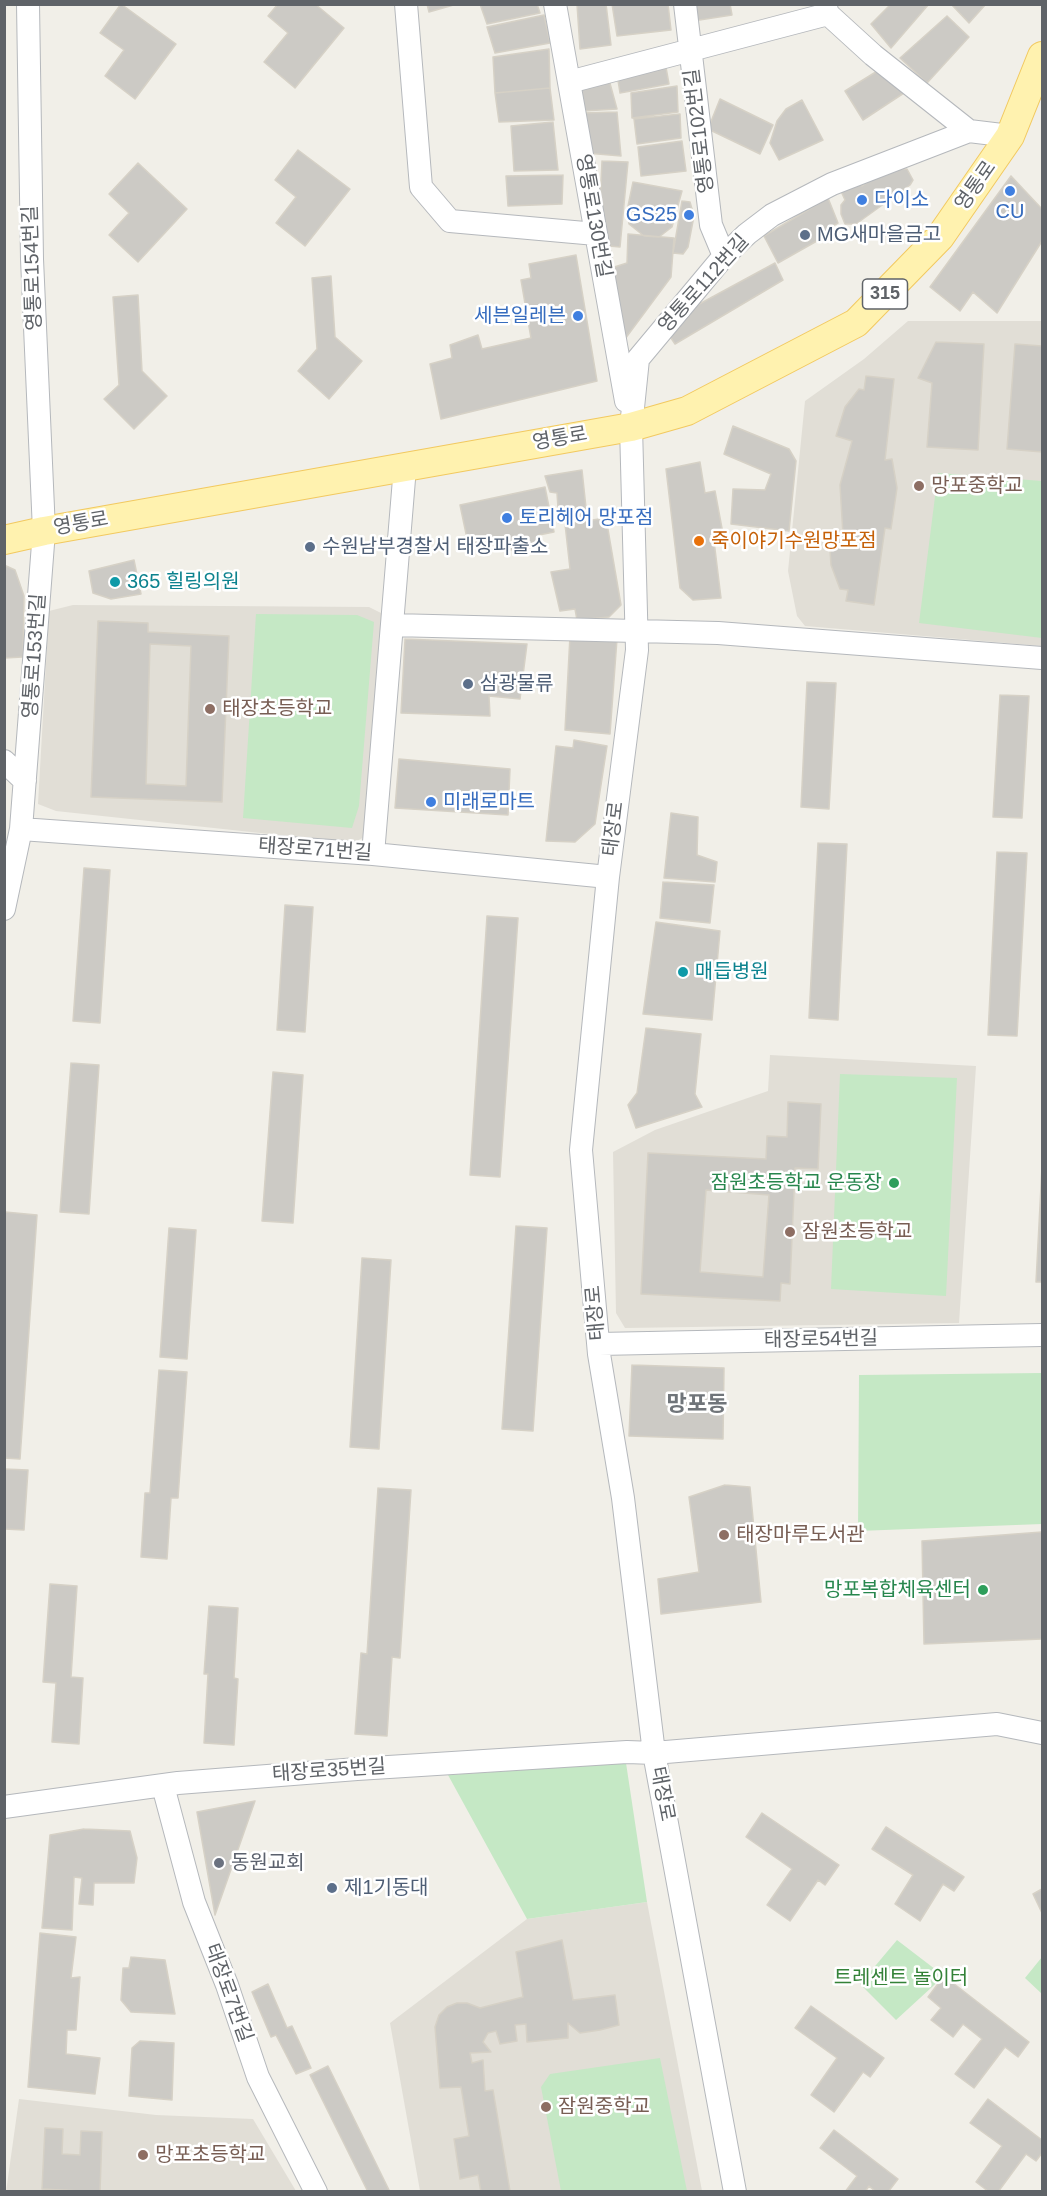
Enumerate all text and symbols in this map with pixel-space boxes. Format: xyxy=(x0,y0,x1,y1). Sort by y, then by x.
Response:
street label: 영통로102번길 xyxy=(680,67,720,195)
street label: 영통로130번길 xyxy=(570,152,616,280)
street label: 영통로 xyxy=(950,157,1002,215)
marker: CU xyxy=(1003,184,1017,198)
place label: 다이소 xyxy=(874,188,929,212)
marker: 다이소 xyxy=(855,193,869,207)
place label: CU xyxy=(996,200,1024,224)
place label: GS25 xyxy=(626,203,677,227)
street label: 영통로154번길 xyxy=(19,205,47,331)
marker: GS25 xyxy=(682,208,696,222)
place label: MG새마을금고 xyxy=(817,223,941,247)
marker: MG새마을금고 xyxy=(798,228,812,242)
street label: 영통로112번길 xyxy=(654,230,754,338)
road number: 315 xyxy=(862,279,908,309)
place label: 세븐일레븐 xyxy=(474,304,566,328)
marker: 세븐일레븐 xyxy=(571,309,585,323)
street label: 영통로 xyxy=(531,422,589,456)
place label: 망포중학교 xyxy=(931,474,1023,498)
marker: 망포중학교 xyxy=(912,479,926,493)
place label: 토리헤어 망포점 xyxy=(519,506,653,530)
street label: 영통로 xyxy=(52,507,110,541)
marker: 토리헤어 망포점 xyxy=(500,511,514,525)
place label: 죽이야기수원망포점 xyxy=(711,529,877,553)
marker: 죽이야기수원망포점 xyxy=(692,534,706,548)
place label: 수원남부경찰서 태장파출소 xyxy=(322,535,548,559)
marker: 수원남부경찰서 태장파출소 xyxy=(303,540,317,554)
place label: 365 힐링의원 xyxy=(127,570,240,594)
marker: 365 힐링의원 xyxy=(108,575,122,589)
street label: 영통로153번길 xyxy=(19,593,51,719)
place label: 삼광물류 xyxy=(480,672,554,696)
marker: 삼광물류 xyxy=(461,677,475,691)
place label: 태장초등학교 xyxy=(222,697,332,721)
marker: 태장초등학교 xyxy=(203,702,217,716)
place label: 미래로마트 xyxy=(443,790,535,814)
marker: 미래로마트 xyxy=(424,795,438,809)
street label: 태장로 xyxy=(599,800,629,858)
street label: 태장로71번길 xyxy=(257,834,373,866)
place label: 매듭병원 xyxy=(695,960,769,984)
marker: 매듭병원 xyxy=(676,965,690,979)
place label: 잠원초등학교 운동장 xyxy=(711,1171,882,1195)
marker: 잠원초등학교 운동장 xyxy=(887,1176,901,1190)
place label: 잠원초등학교 xyxy=(802,1220,912,1244)
marker: 잠원초등학교 xyxy=(783,1225,797,1239)
street label: 태장로 xyxy=(582,1284,610,1342)
street label: 태장로54번길 xyxy=(764,1327,878,1353)
district label: 망포동 xyxy=(667,1392,727,1418)
place label: 태장마루도서관 xyxy=(736,1523,865,1547)
marker: 태장마루도서관 xyxy=(717,1528,731,1542)
place label: 망포복합체육센터 xyxy=(824,1578,971,1602)
marker: 망포복합체육센터 xyxy=(976,1583,990,1597)
street label: 태장로35번길 xyxy=(271,1755,387,1787)
street label: 태장로 xyxy=(645,1765,679,1823)
place label: 동원교회 xyxy=(231,1851,305,1875)
marker: 동원교회 xyxy=(212,1856,226,1870)
place label: 제1기동대 xyxy=(344,1876,429,1900)
marker: 제1기동대 xyxy=(325,1881,339,1895)
street label: 태장로7번길 xyxy=(199,1940,257,2046)
park label: 트레센트 놀이터 xyxy=(834,1966,968,1990)
place label: 잠원중학교 xyxy=(558,2095,650,2119)
marker: 잠원중학교 xyxy=(539,2100,553,2114)
place label: 망포초등학교 xyxy=(155,2143,265,2167)
marker: 망포초등학교 xyxy=(136,2148,150,2162)

